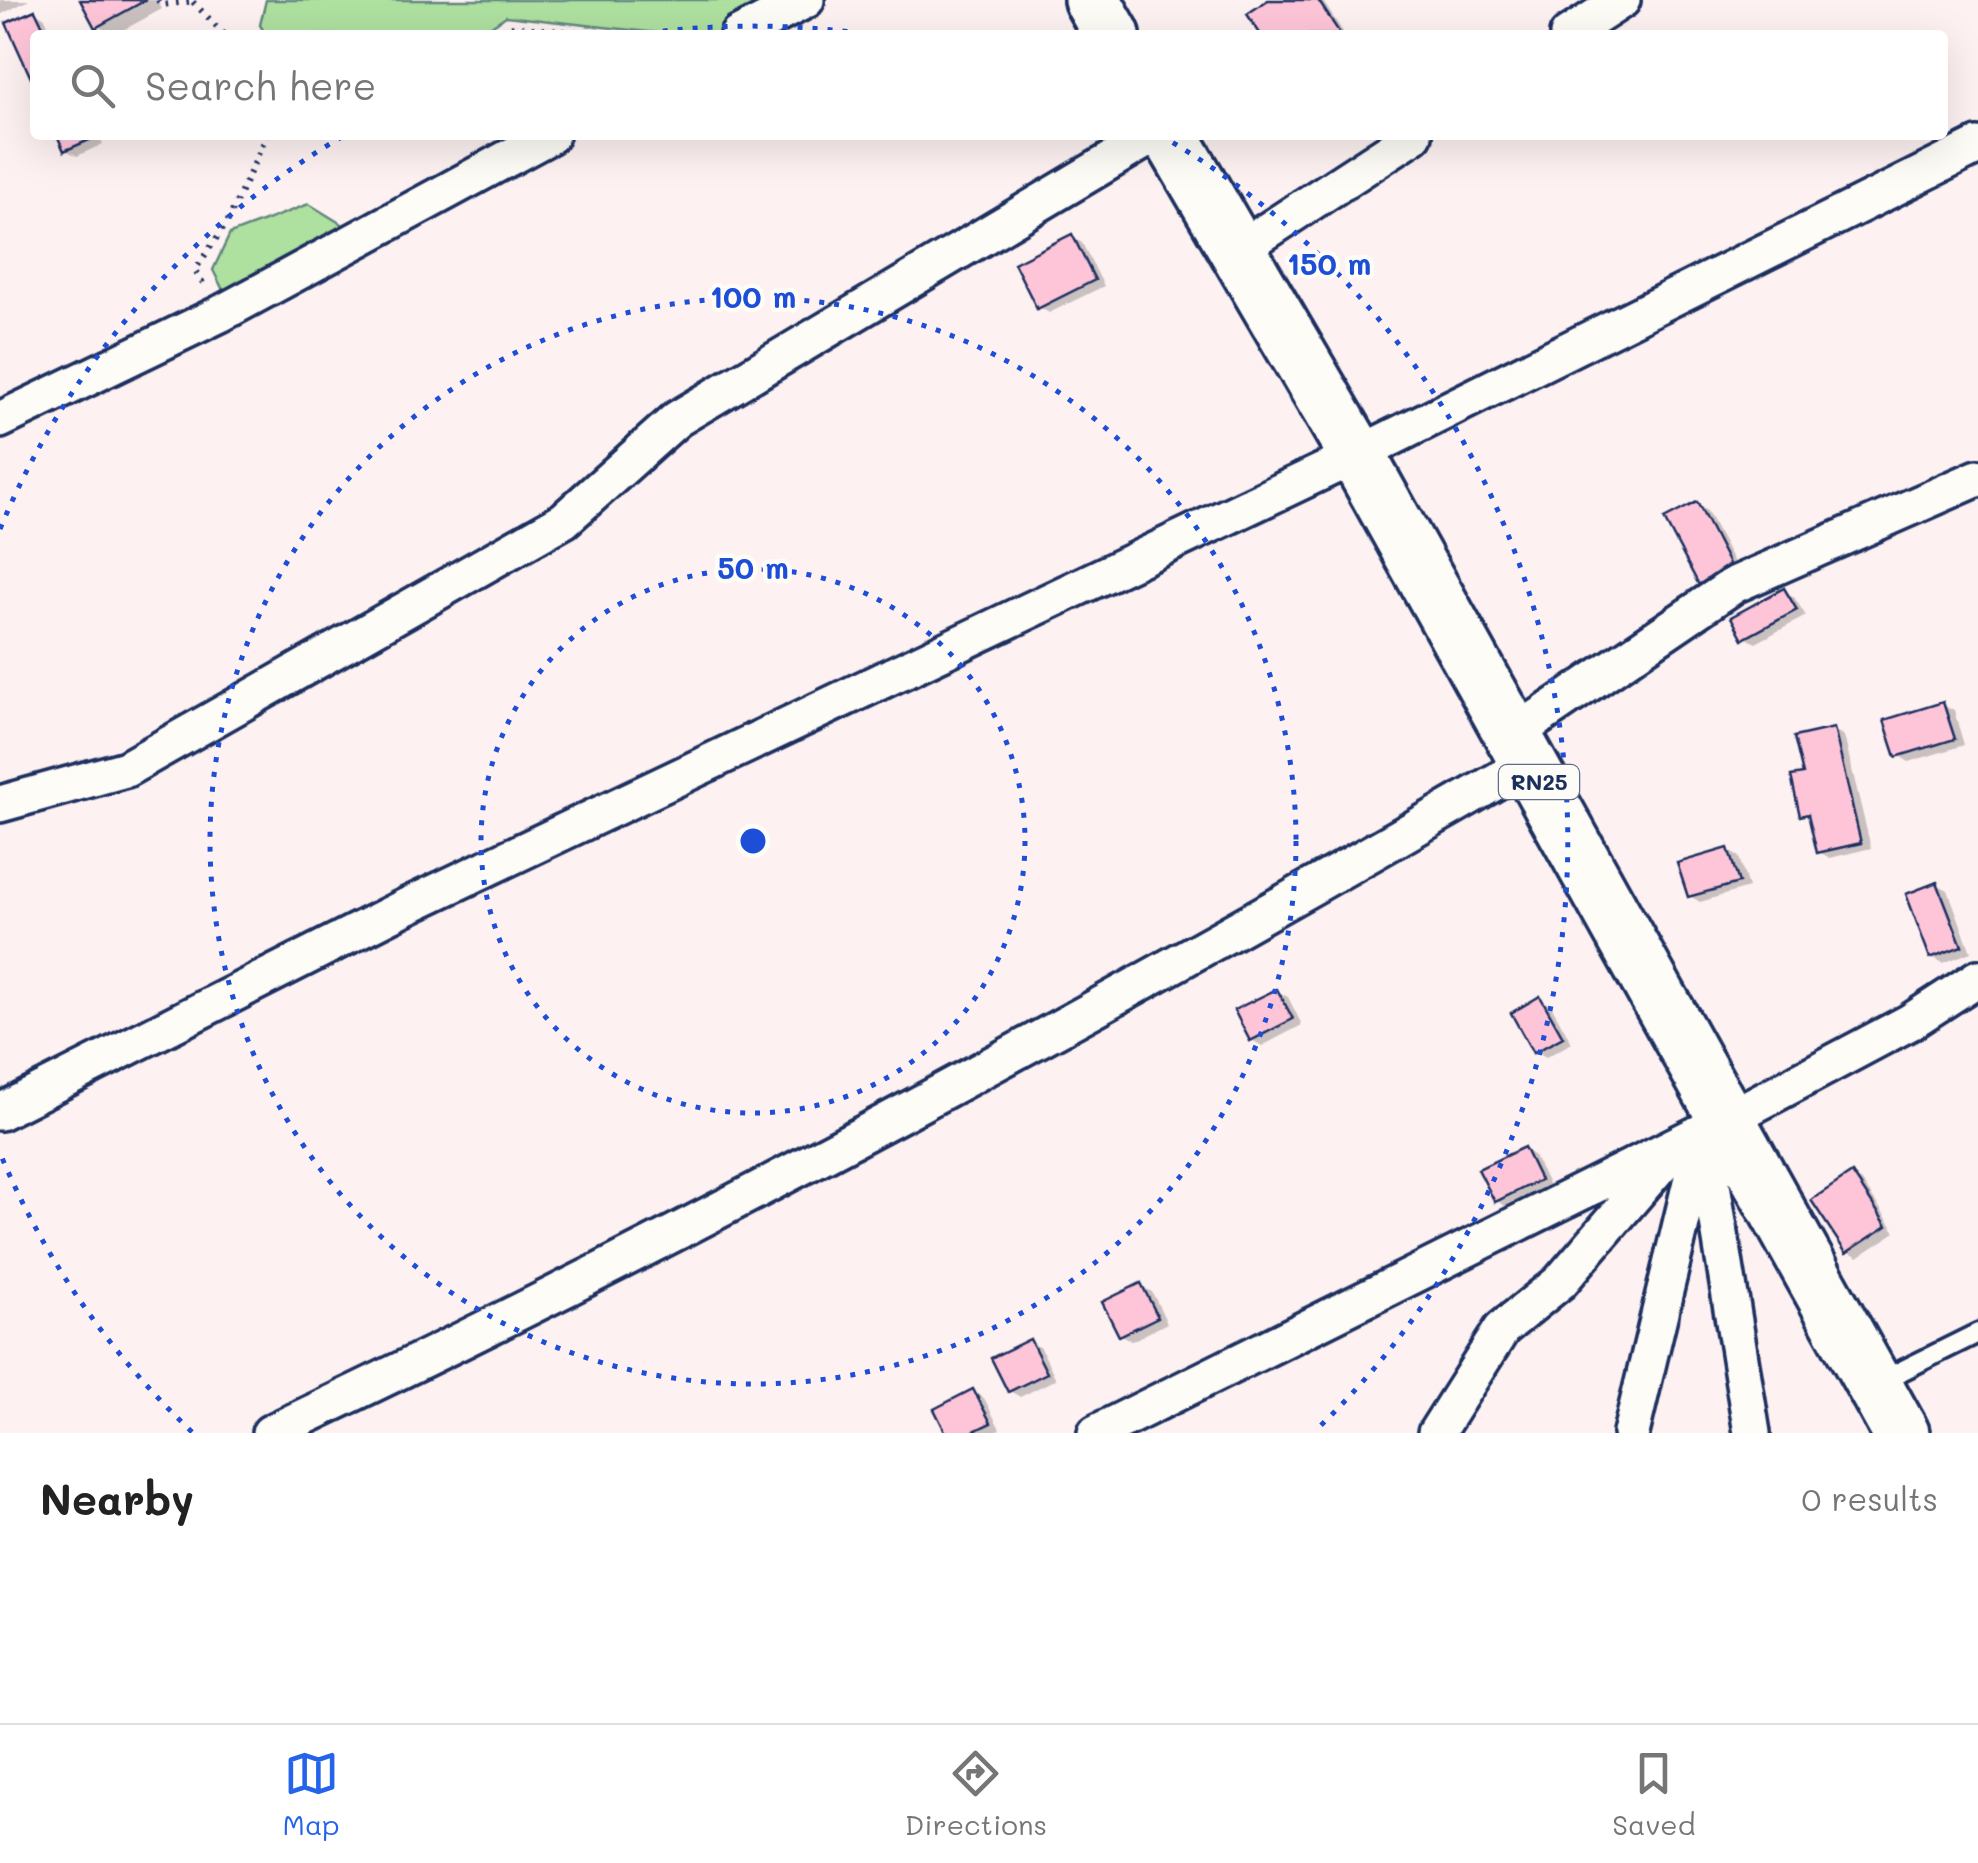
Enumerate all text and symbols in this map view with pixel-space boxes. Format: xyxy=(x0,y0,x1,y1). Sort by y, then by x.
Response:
search box xyxy=(30,30,1948,140)
icon: search xyxy=(65,58,120,113)
text: Search here xyxy=(145,60,376,110)
text: 150 m xyxy=(1287,243,1371,283)
text: 100 m xyxy=(710,276,796,316)
text: 50 m xyxy=(717,547,789,587)
road number: RN25 xyxy=(1499,765,1579,799)
centre of rings xyxy=(735,823,771,859)
text: Nearby xyxy=(40,1471,194,1526)
text: 0 results xyxy=(1801,1477,1938,1519)
tab: Map xyxy=(283,1746,340,1842)
tab: Directions xyxy=(905,1746,1047,1842)
tab: Saved xyxy=(1612,1746,1695,1842)

